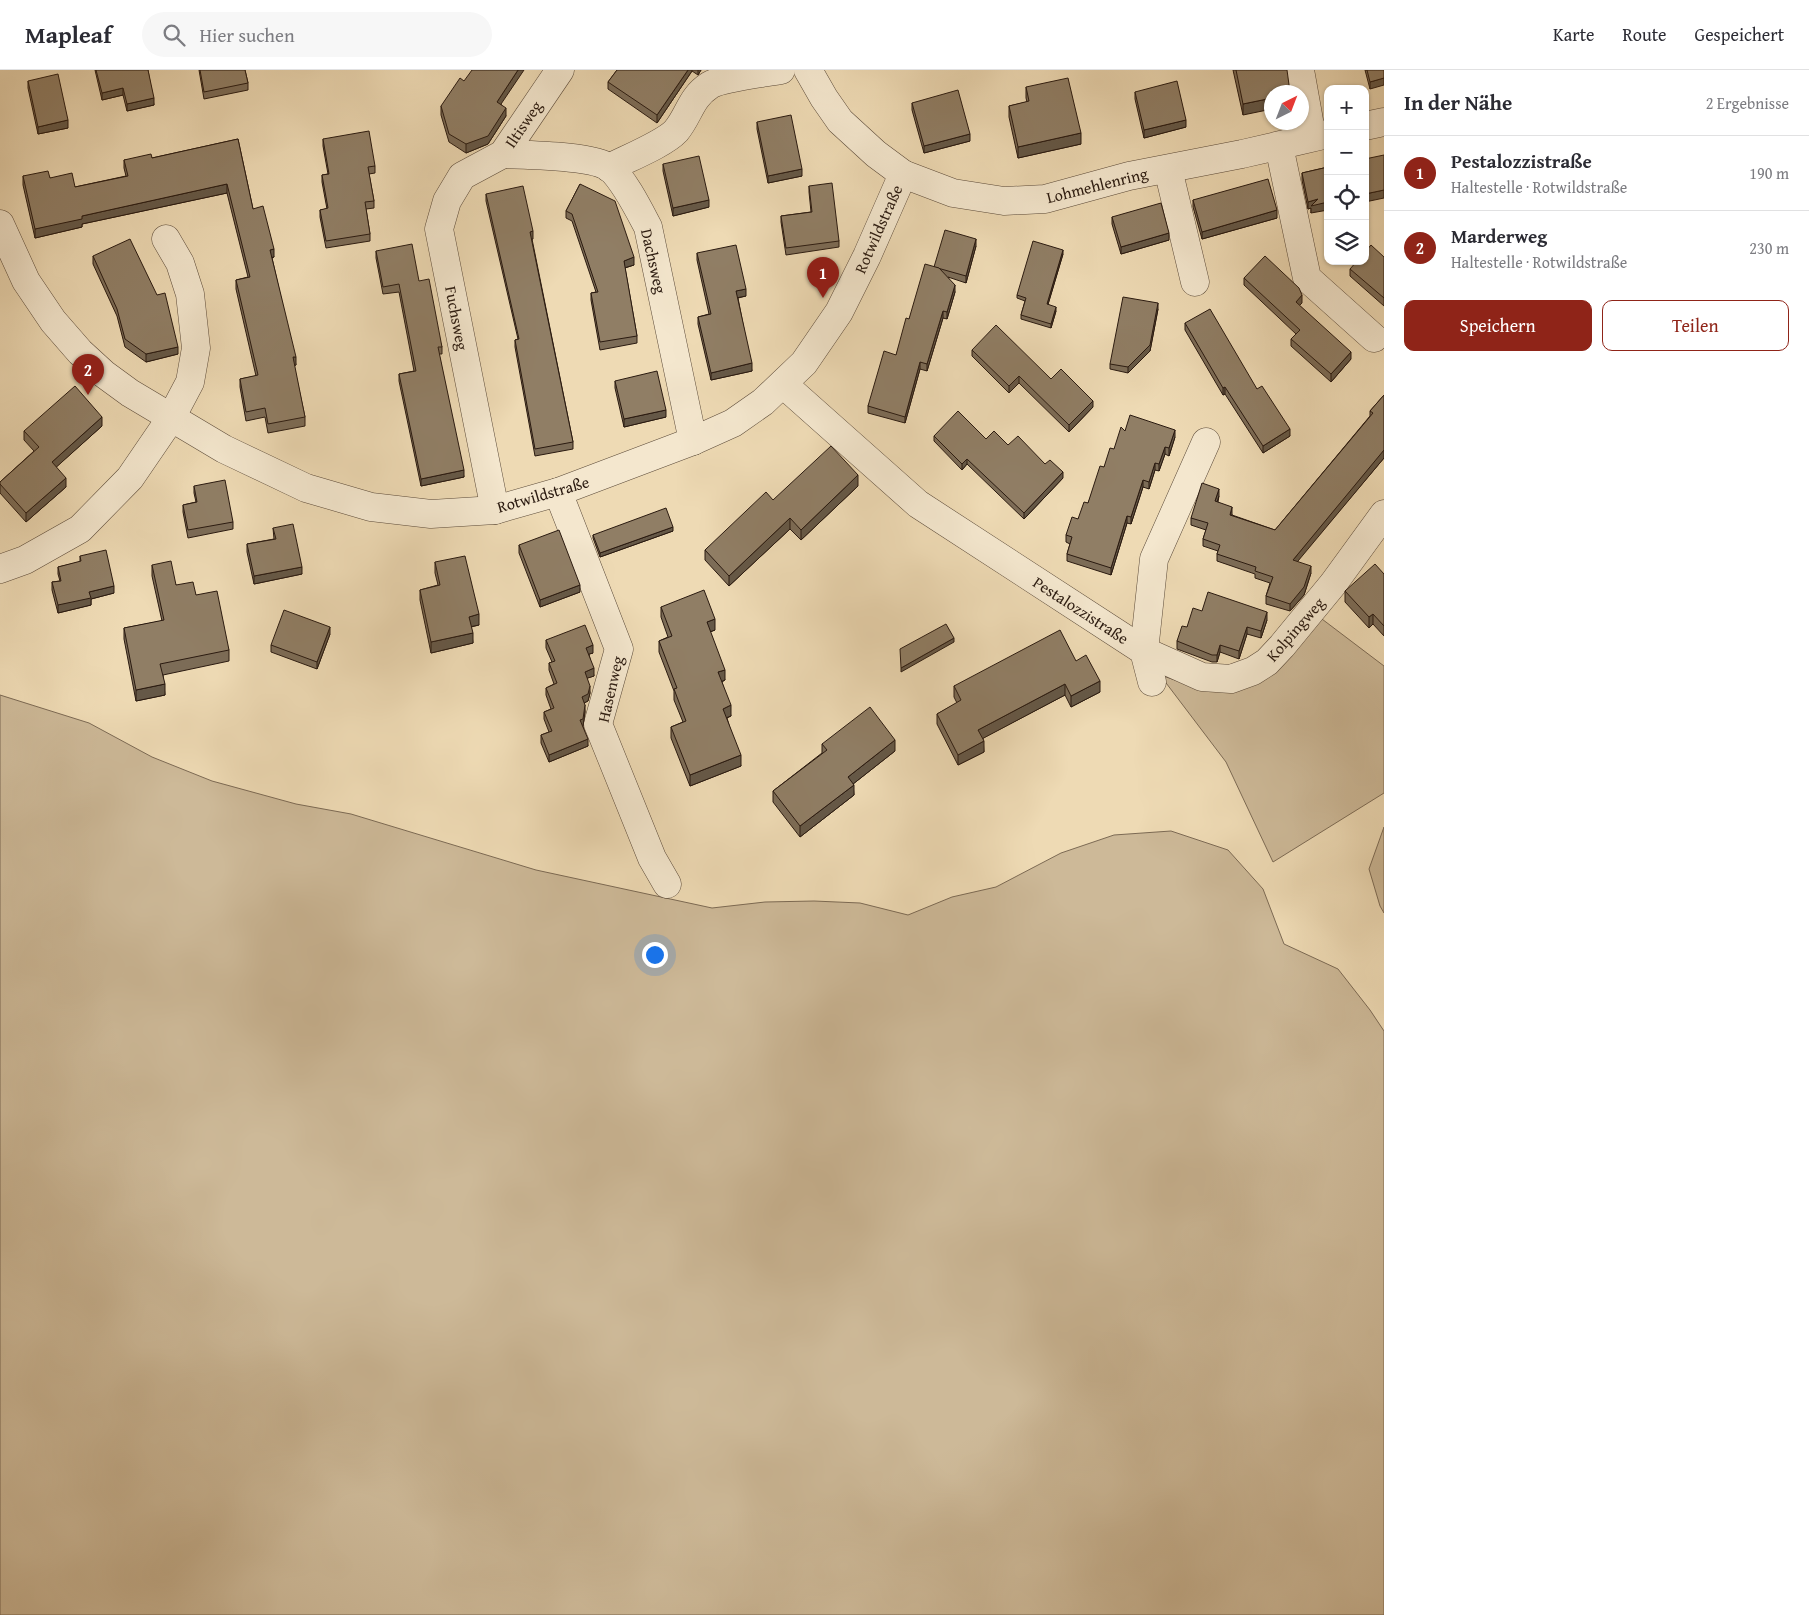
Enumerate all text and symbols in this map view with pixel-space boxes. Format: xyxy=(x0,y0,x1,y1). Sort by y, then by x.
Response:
search box xyxy=(142,12,492,57)
text: Mapleaf xyxy=(25,17,112,52)
icon: search xyxy=(160,21,188,49)
text: Hier suchen xyxy=(200,21,295,49)
text: Karte xyxy=(1553,21,1594,48)
text: Route xyxy=(1622,21,1667,48)
text: Gespeichert xyxy=(1695,21,1784,48)
north arrow xyxy=(1264,85,1309,130)
map controls xyxy=(1324,85,1369,265)
button: + xyxy=(1324,85,1369,130)
text: In der Nähe xyxy=(1404,87,1512,118)
text: 2 Ergebnisse xyxy=(1706,91,1789,115)
street label: Iltisweg xyxy=(498,96,548,152)
button: − xyxy=(1324,130,1369,175)
text: Pestalozzistraße xyxy=(1451,147,1592,175)
street label: Lohmehlenring xyxy=(1044,161,1150,209)
text: 1 xyxy=(1416,161,1424,185)
text: 190 m xyxy=(1749,161,1789,185)
button: locate xyxy=(1324,175,1369,220)
text: Haltestelle · Rotwildstraße xyxy=(1451,175,1627,199)
street label: Rotwildstraße xyxy=(848,181,908,277)
button: layers xyxy=(1324,220,1369,265)
text: Marderweg xyxy=(1451,222,1547,250)
street label: Dachsweg xyxy=(635,226,673,296)
text: 2 xyxy=(1416,236,1424,260)
text: 230 m xyxy=(1749,236,1789,260)
text: Haltestelle · Rotwildstraße xyxy=(1451,250,1627,274)
pin: 1 xyxy=(807,257,839,298)
street label: Fuchsweg xyxy=(439,284,475,352)
button: Speichern xyxy=(1404,300,1592,351)
button: Teilen xyxy=(1602,300,1789,351)
pin: 2 xyxy=(72,354,104,395)
street label: Rotwildstraße xyxy=(494,469,592,519)
street label: Pestalozzistraße xyxy=(1028,570,1134,650)
street label: Kolpingweg xyxy=(1260,591,1330,667)
street label: Hasenweg xyxy=(591,653,629,725)
your location xyxy=(642,942,668,968)

